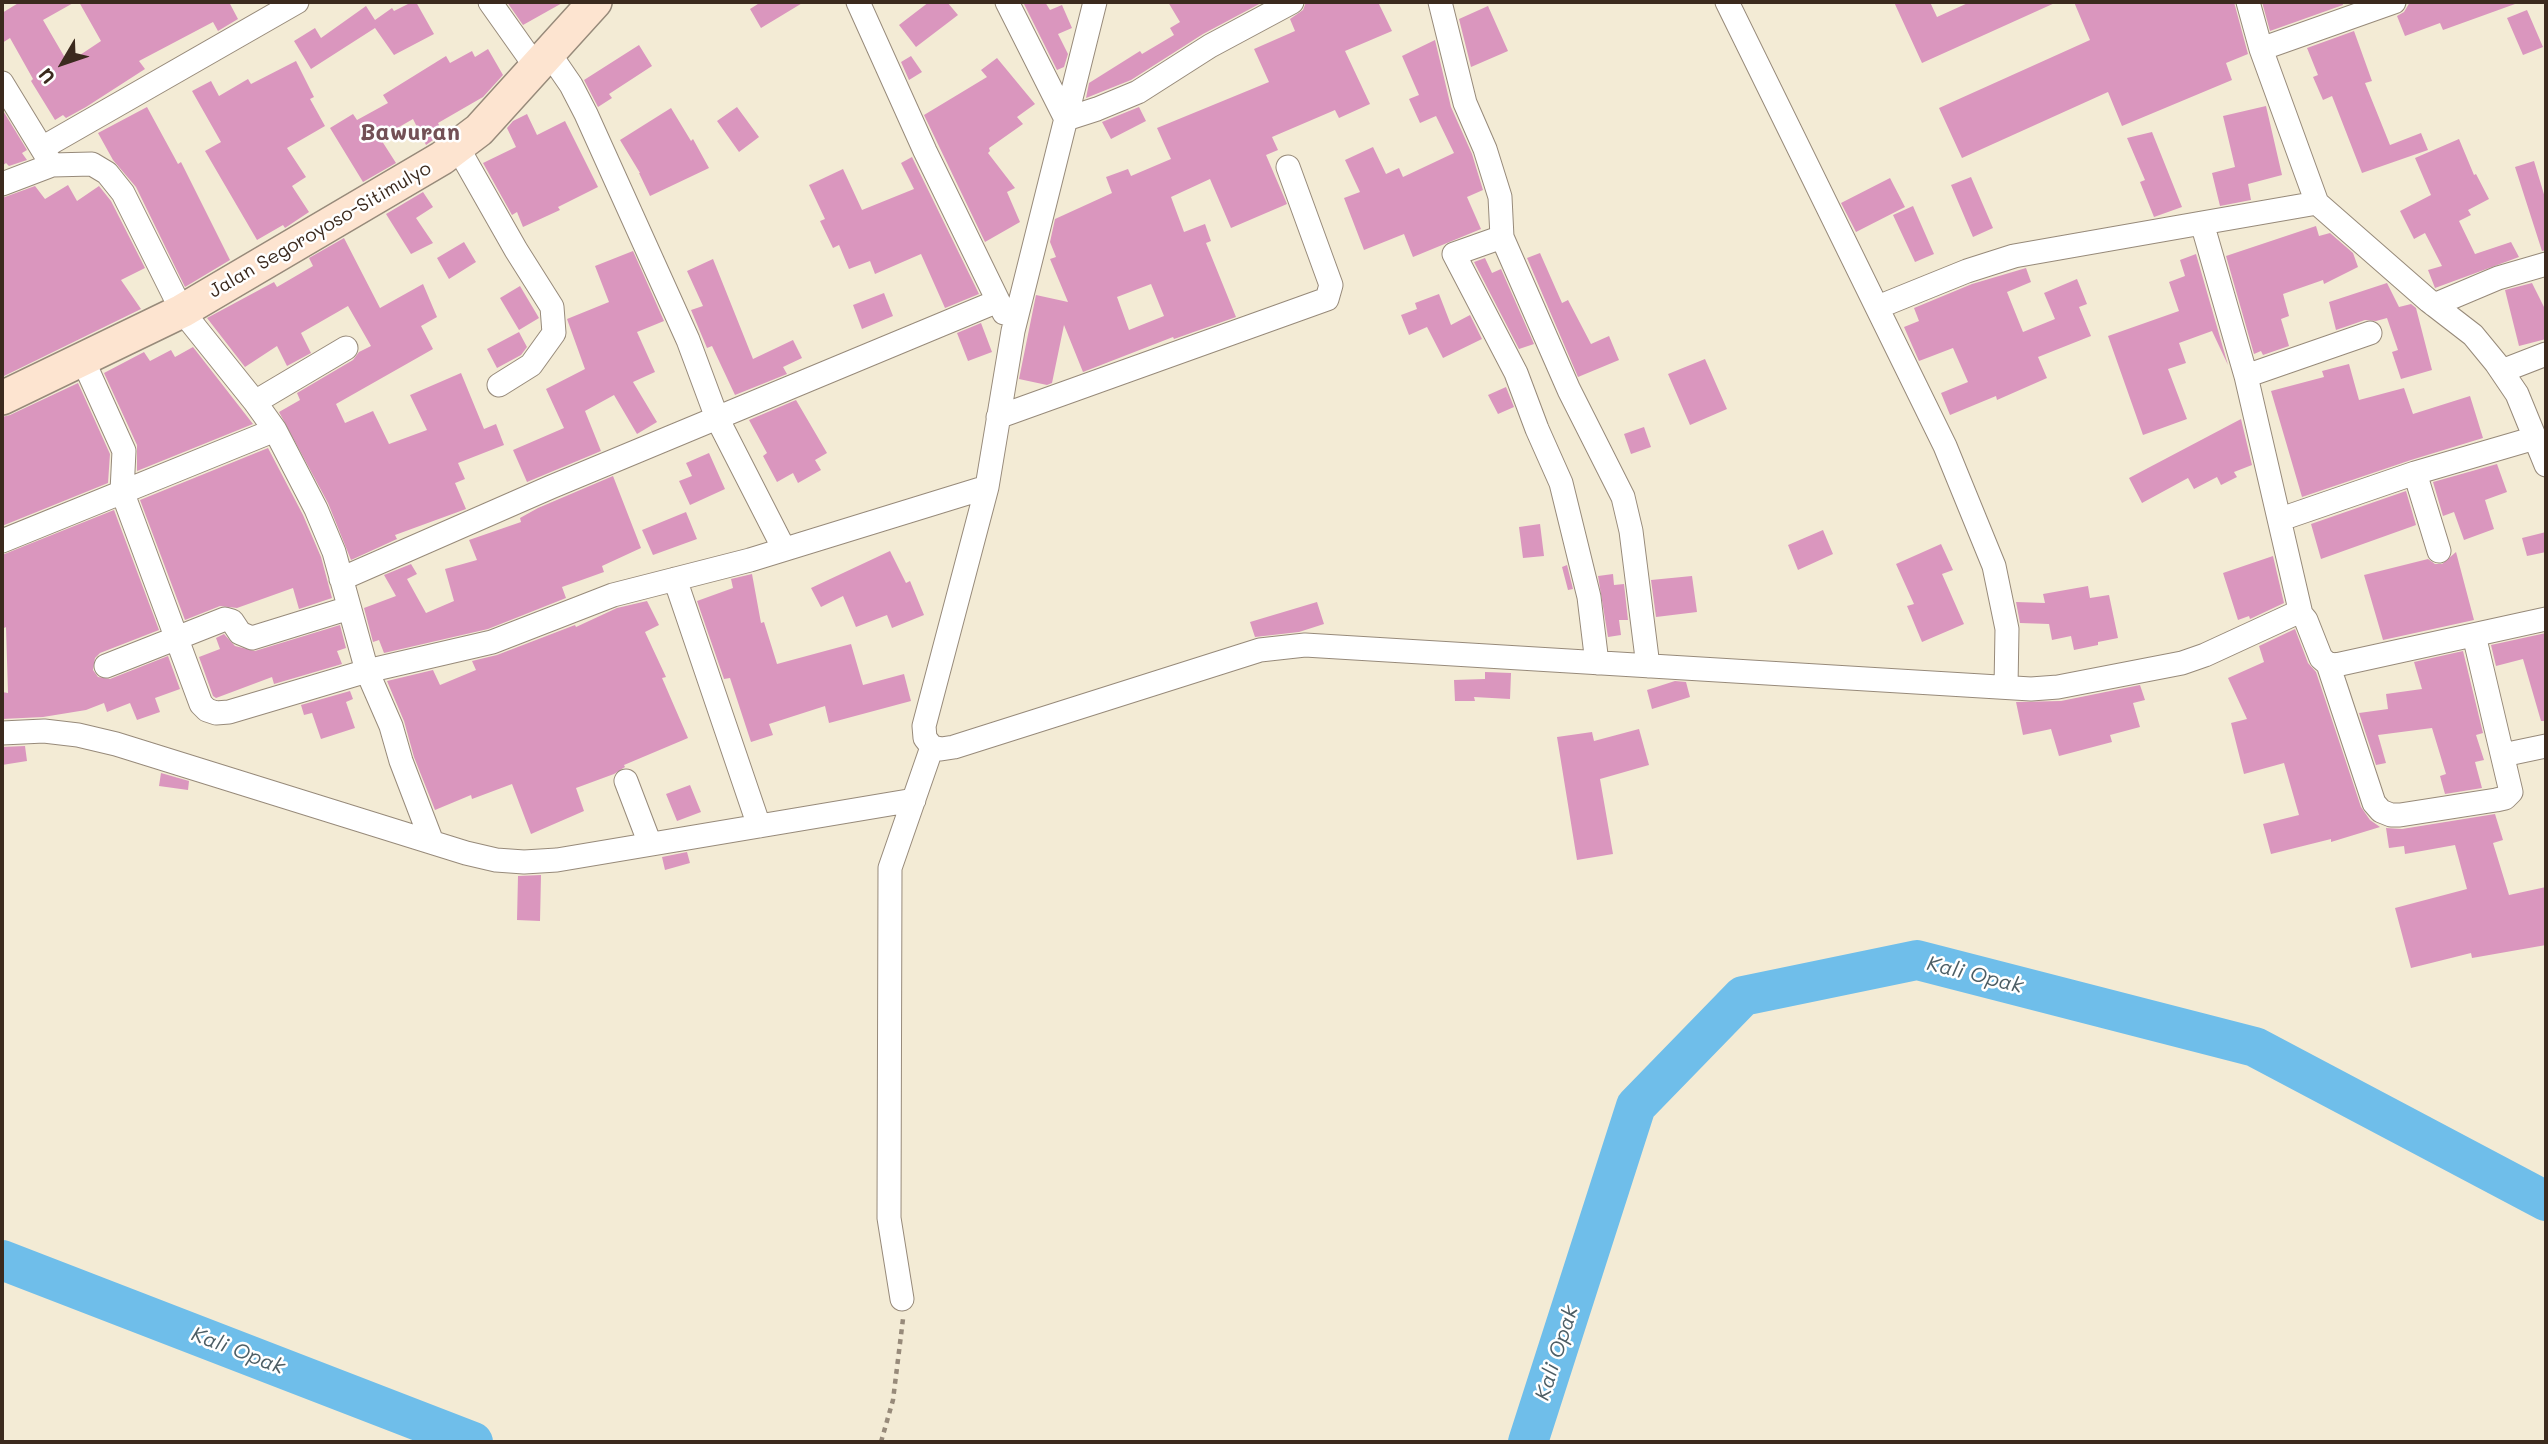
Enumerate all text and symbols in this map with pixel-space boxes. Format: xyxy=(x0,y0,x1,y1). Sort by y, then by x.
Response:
north arrow xyxy=(28,28,98,98)
text: U xyxy=(32,63,60,90)
district label: Bawuran xyxy=(360,119,460,147)
street label: Jalan Segoroyoso-Sitimulyo xyxy=(205,157,435,303)
water label: Kali Opak xyxy=(1924,951,2026,999)
water label: Kali Opak xyxy=(1530,1302,1584,1404)
water label: Kali Opak xyxy=(188,1322,288,1380)

